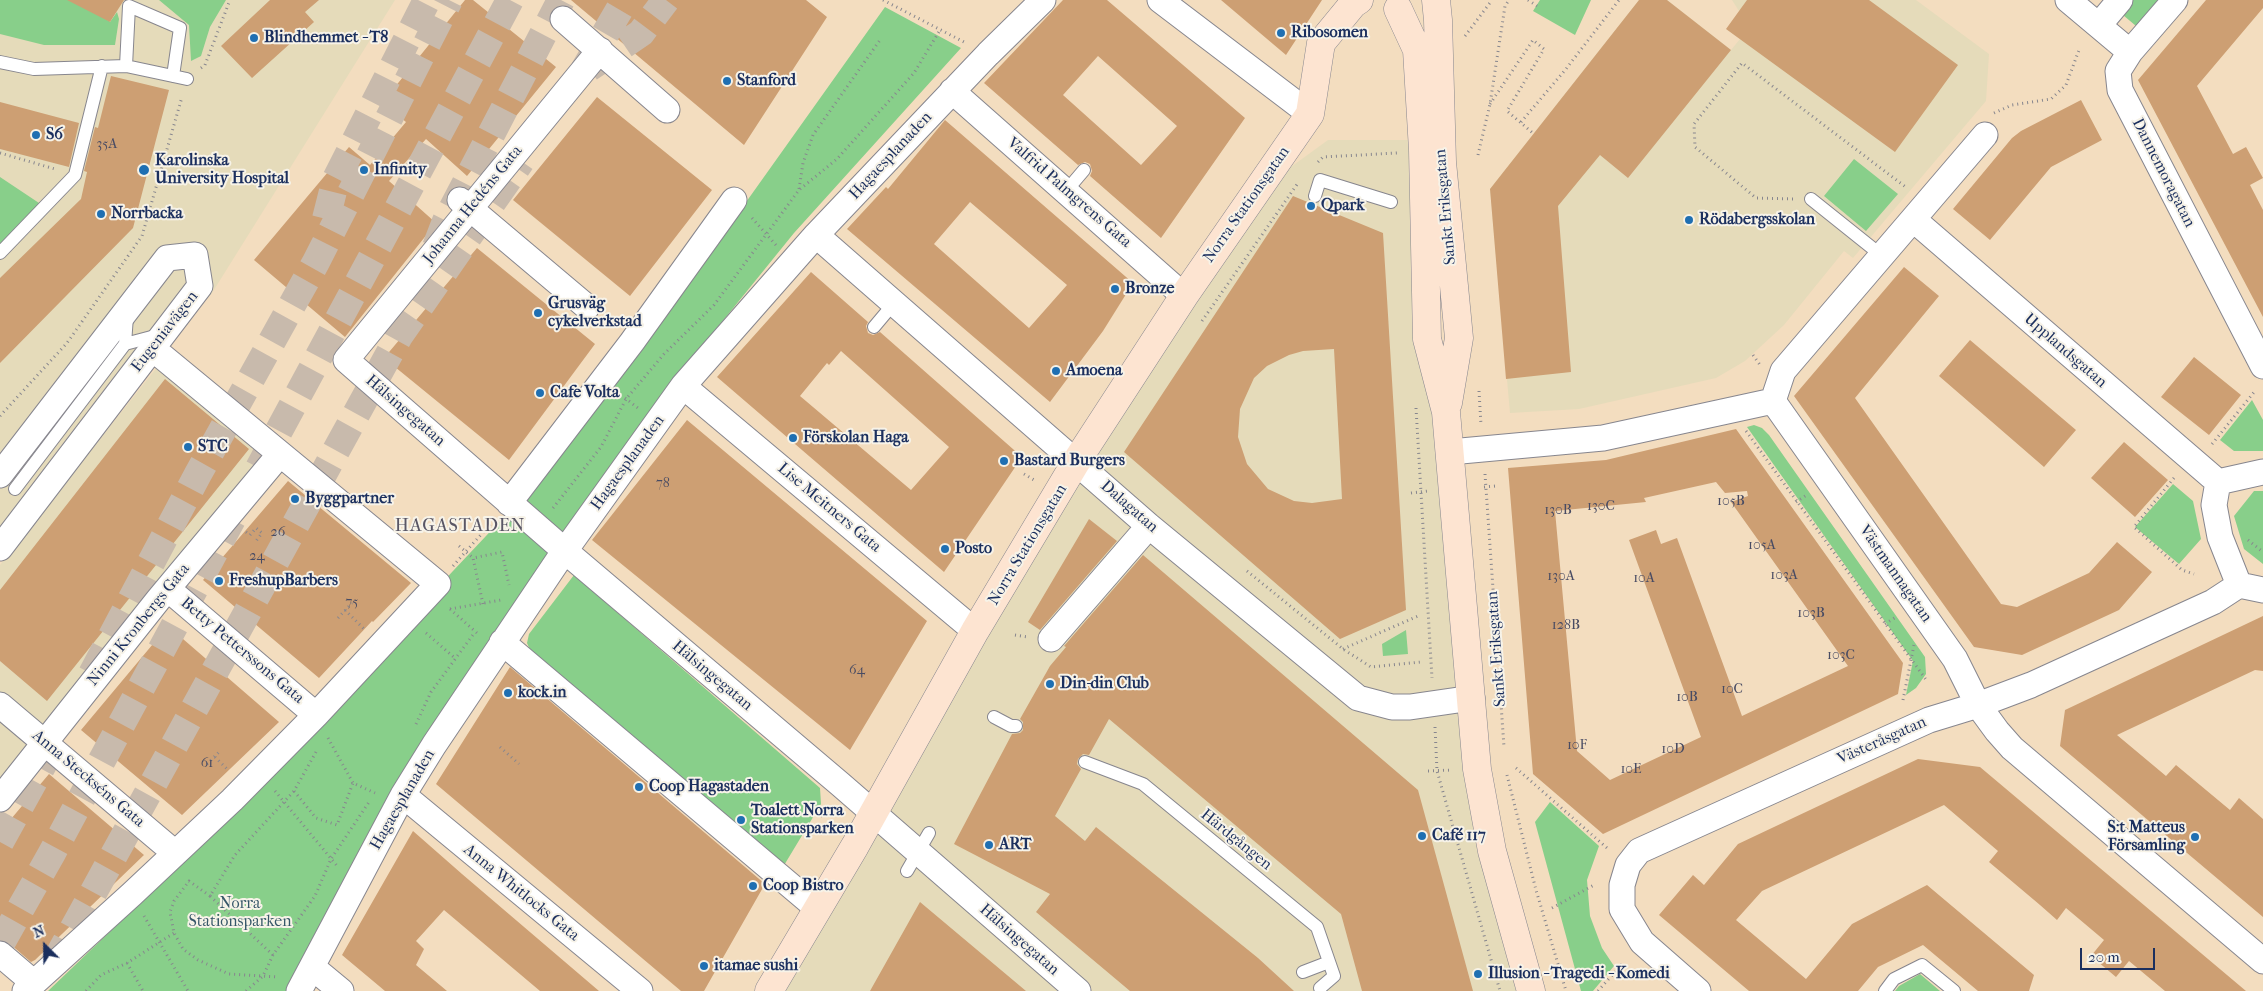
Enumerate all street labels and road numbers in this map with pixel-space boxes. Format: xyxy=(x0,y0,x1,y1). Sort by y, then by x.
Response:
street label: Hagaesplanaden xyxy=(846,108,936,204)
street label: Dannemoragatan xyxy=(2127,115,2199,231)
street label: Valfrid Palmgrens Gata xyxy=(1003,134,1135,252)
street label: Johanna Hedéns Gata xyxy=(419,142,527,268)
street label: Norra Stationsgatan xyxy=(1200,143,1294,267)
street label: Sankt Eriksgatan xyxy=(1431,148,1461,266)
street label: Eugeniavägen xyxy=(127,288,203,376)
street label: Upplandsgatan xyxy=(2020,310,2110,392)
street label: Hälsingegatan xyxy=(361,371,449,451)
street label: Hagaesplanaden xyxy=(587,412,669,514)
street label: Lise Meitners Gata xyxy=(773,459,885,557)
street label: Dalagatan xyxy=(1096,477,1162,537)
street label: Norra Stationsgatan xyxy=(984,481,1072,609)
street label: Västmannagatan xyxy=(1854,522,1936,626)
street label: Ninni Kronbergs Gata xyxy=(84,560,194,690)
street label: Sankt Eriksgatan xyxy=(1483,590,1511,708)
street label: Betty Petterssons Gata xyxy=(176,594,308,708)
street label: Hälsingegatan xyxy=(668,637,756,715)
street label: Västeråsgatan xyxy=(1834,713,1930,769)
street label: Anna Steckséns Gata xyxy=(28,726,148,832)
street label: Hagaesplanaden xyxy=(366,746,440,854)
street label: Härdgången xyxy=(1196,805,1276,875)
street label: Anna Whitlocks Gata xyxy=(459,840,583,946)
street label: Hälsingegatan xyxy=(975,900,1063,980)

